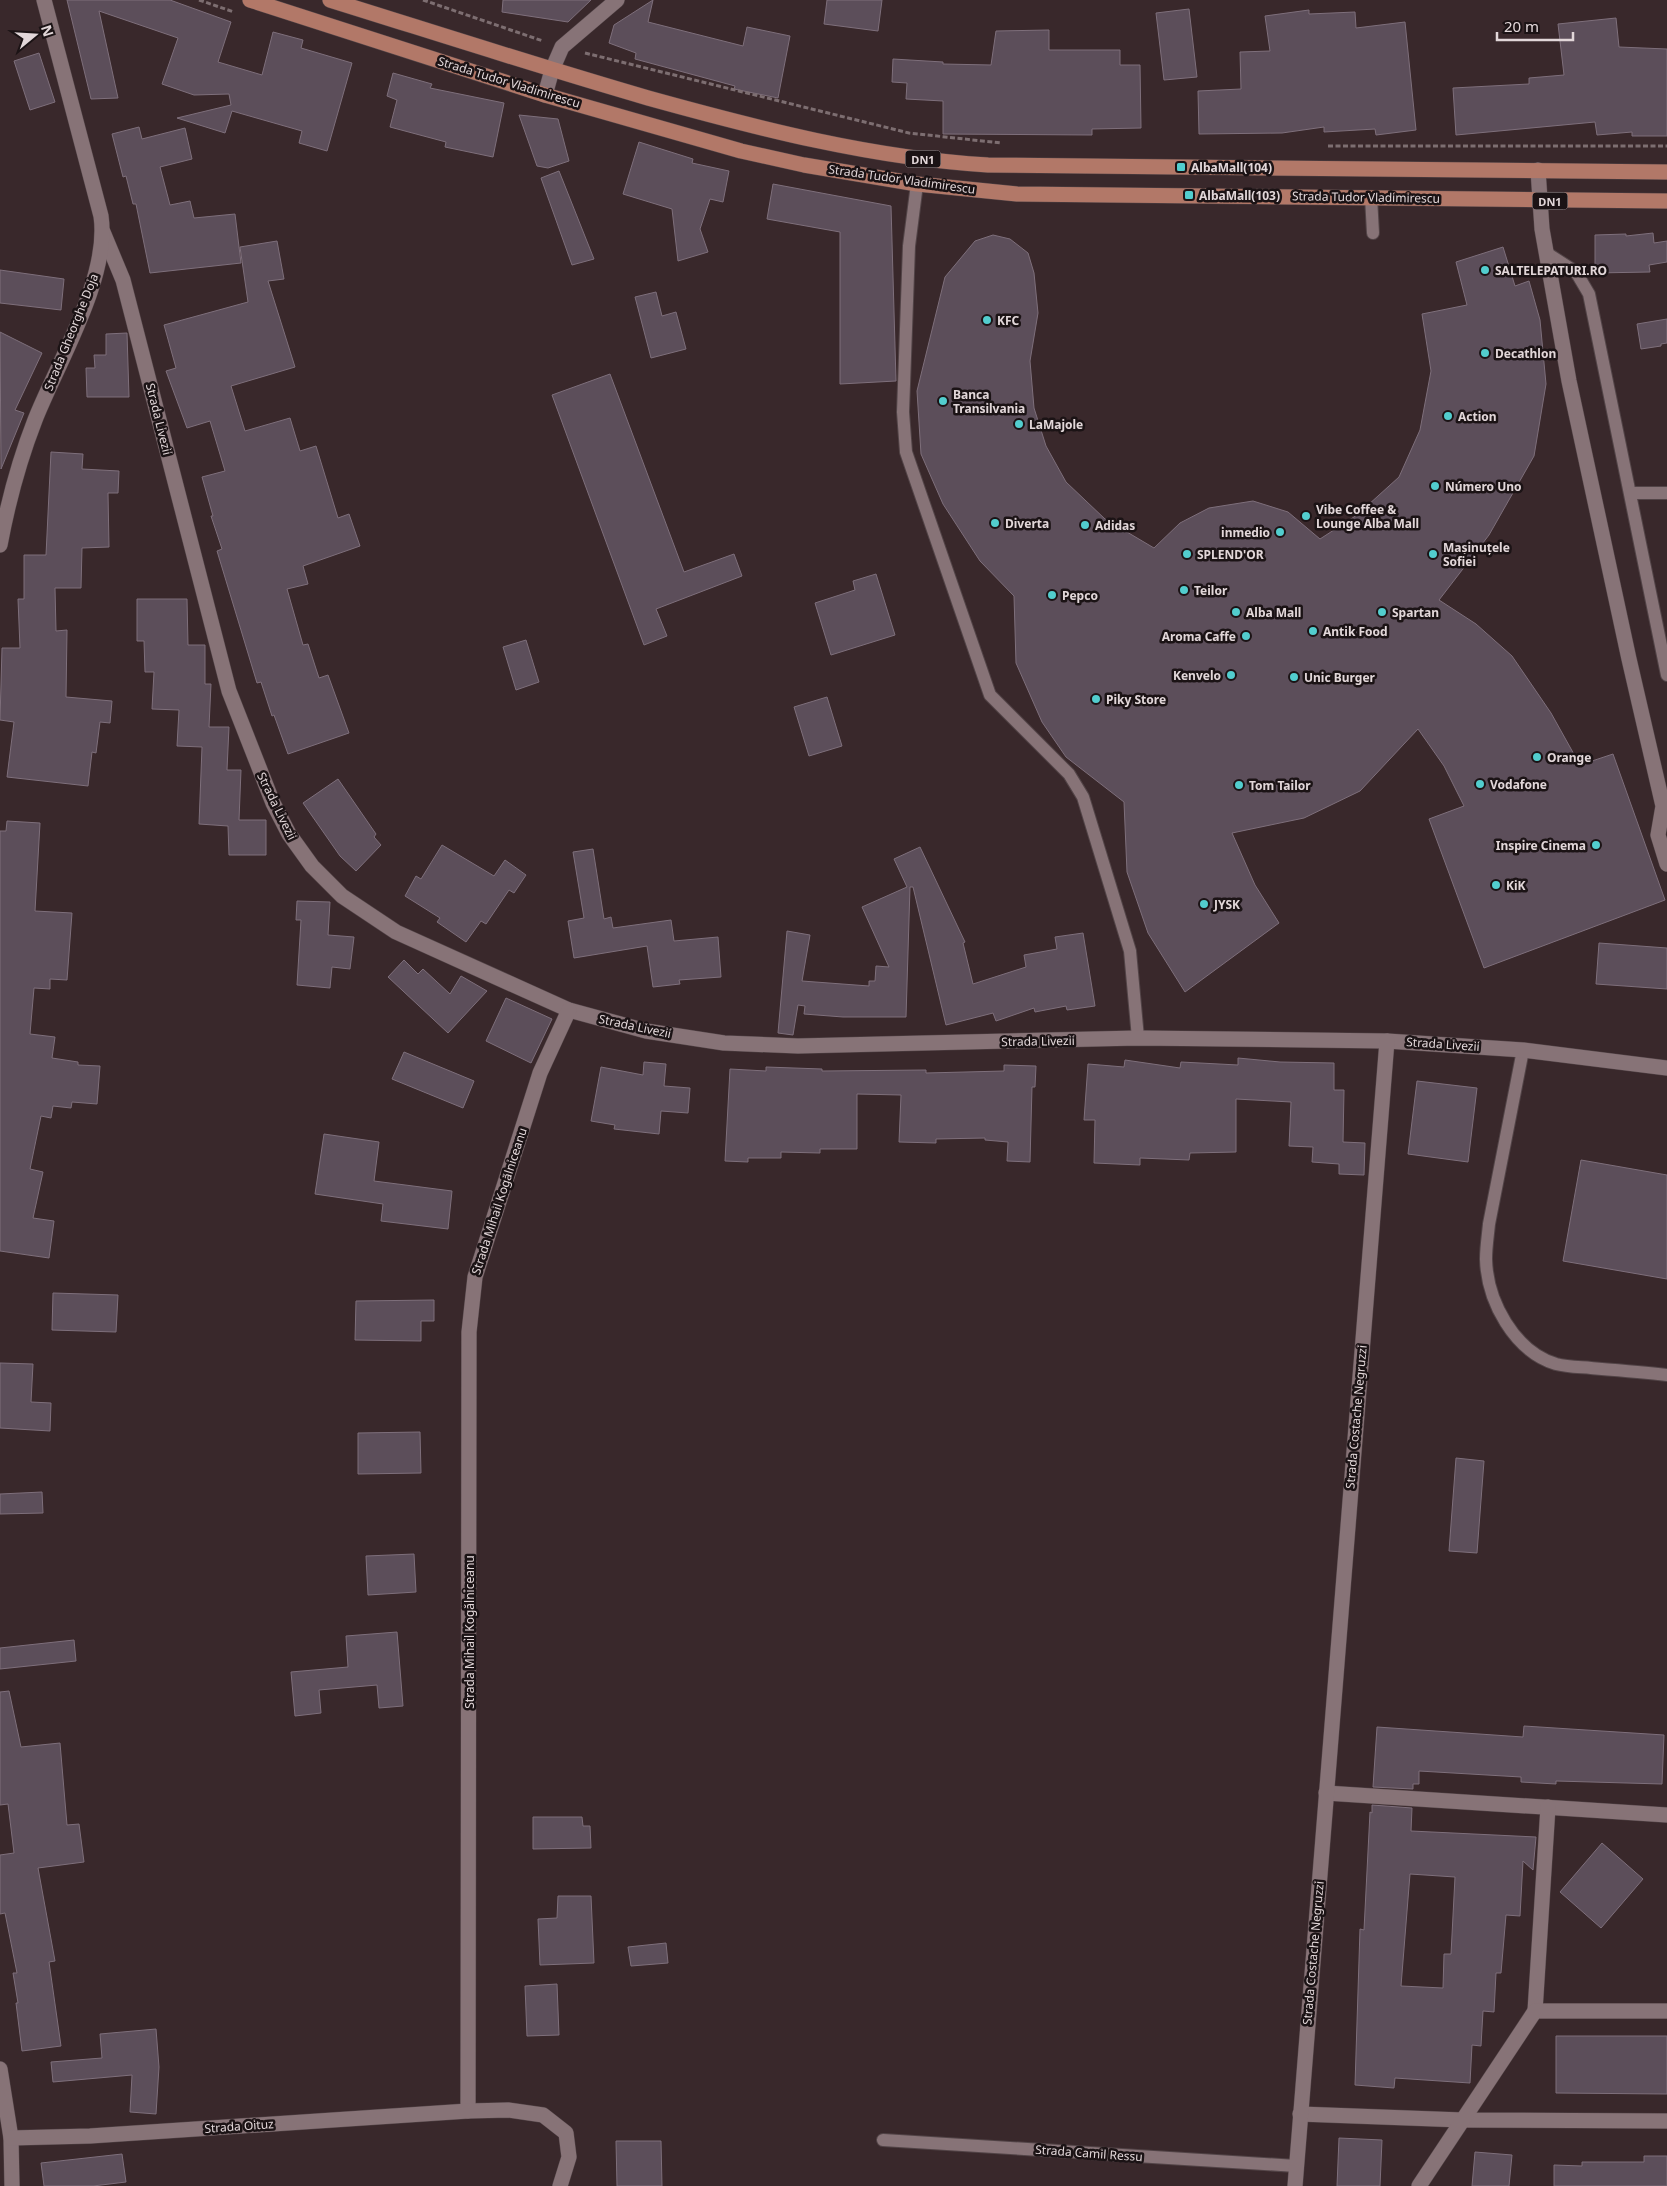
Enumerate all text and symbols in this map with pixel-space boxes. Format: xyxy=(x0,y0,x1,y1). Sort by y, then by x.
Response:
north arrow xyxy=(10,10,60,60)
scale bar xyxy=(1497,10,1573,42)
text: 20 m xyxy=(1504,16,1539,36)
text: N xyxy=(37,22,59,39)
street label: Strada Tudor Vladimirescu xyxy=(436,52,582,112)
road number: DN1 xyxy=(906,150,940,168)
place label: AlbaMall(104) xyxy=(1191,159,1272,176)
street label: Strada Tudor Vladimirescu xyxy=(828,160,976,198)
marker: AlbaMall(104) xyxy=(1175,161,1187,173)
place label: AlbaMall(103) xyxy=(1199,187,1280,204)
street label: Strada Tudor Vladimirescu xyxy=(1292,187,1440,207)
marker: AlbaMall(103) xyxy=(1183,189,1195,201)
road number: DN1 xyxy=(1532,192,1568,210)
place label: SALTELEPATURI.RO xyxy=(1495,262,1607,279)
marker: SALTELEPATURI.RO xyxy=(1479,264,1491,276)
street label: Strada Gheorghe Doja xyxy=(40,271,102,393)
place label: KFC xyxy=(997,312,1020,329)
marker: KFC xyxy=(981,314,993,326)
place label: Decathlon xyxy=(1495,345,1556,362)
marker: Decathlon xyxy=(1479,347,1491,359)
street label: Strada Livezii xyxy=(142,381,176,457)
place label: Banca Transilvania xyxy=(953,386,1025,417)
marker: Banca Transilvania xyxy=(937,395,949,407)
place label: Action xyxy=(1458,408,1497,425)
marker: Action xyxy=(1442,410,1454,422)
place label: LaMajole xyxy=(1029,416,1083,433)
marker: LaMajole xyxy=(1013,418,1025,430)
place label: Número Uno xyxy=(1445,478,1522,495)
marker: Número Uno xyxy=(1429,480,1441,492)
place label: Vibe Coffee & Lounge Alba Mall xyxy=(1316,501,1419,532)
marker: Vibe Coffee & Lounge Alba Mall xyxy=(1300,510,1312,522)
place label: Diverta xyxy=(1005,515,1049,532)
marker: Diverta xyxy=(989,517,1001,529)
place label: Adidas xyxy=(1095,517,1135,534)
marker: Adidas xyxy=(1079,519,1091,531)
place label: inmedio xyxy=(1221,524,1270,541)
marker: inmedio xyxy=(1274,526,1286,538)
place label: Mașinuțele Sofiei xyxy=(1443,539,1510,570)
place label: SPLEND'OR xyxy=(1197,546,1264,563)
marker: SPLEND'OR xyxy=(1181,548,1193,560)
marker: Mașinuțele Sofiei xyxy=(1427,548,1439,560)
place label: Teilor xyxy=(1194,582,1228,599)
marker: Teilor xyxy=(1178,584,1190,596)
place label: Pepco xyxy=(1062,587,1098,604)
marker: Pepco xyxy=(1046,589,1058,601)
place label: Alba Mall xyxy=(1246,604,1301,621)
place label: Spartan xyxy=(1392,604,1439,621)
marker: Alba Mall xyxy=(1230,606,1242,618)
marker: Spartan xyxy=(1376,606,1388,618)
place label: Antik Food xyxy=(1323,623,1388,640)
marker: Antik Food xyxy=(1307,625,1319,637)
place label: Aroma Caffe xyxy=(1162,628,1236,645)
marker: Aroma Caffe xyxy=(1240,630,1252,642)
place label: Kenvelo xyxy=(1173,667,1221,684)
marker: Kenvelo xyxy=(1225,669,1237,681)
place label: Unic Burger xyxy=(1304,669,1376,686)
marker: Unic Burger xyxy=(1288,671,1300,683)
place label: Piky Store xyxy=(1106,691,1166,708)
marker: Piky Store xyxy=(1090,693,1102,705)
place label: Orange xyxy=(1547,749,1591,766)
marker: Orange xyxy=(1531,751,1543,763)
street label: Strada Livezii xyxy=(253,769,301,843)
place label: Vodafone xyxy=(1490,776,1547,793)
place label: Tom Tailor xyxy=(1249,777,1311,794)
marker: Vodafone xyxy=(1474,778,1486,790)
marker: Tom Tailor xyxy=(1233,779,1245,791)
place label: Inspire Cinema xyxy=(1496,837,1586,854)
marker: Inspire Cinema xyxy=(1590,839,1602,851)
place label: KiK xyxy=(1506,877,1526,894)
marker: KiK xyxy=(1490,879,1502,891)
place label: JYSK xyxy=(1213,896,1240,913)
marker: JYSK xyxy=(1198,898,1210,910)
street label: Strada Livezii xyxy=(597,1010,673,1042)
street label: Strada Livezii xyxy=(1001,1032,1075,1050)
street label: Strada Livezii xyxy=(1406,1033,1480,1055)
street label: Strada Mihail Kogălniceanu xyxy=(467,1125,531,1277)
street label: Strada Costache Negruzzi xyxy=(1341,1344,1371,1490)
street label: Strada Mihail Kogălniceanu xyxy=(461,1555,478,1709)
street label: Strada Costache Negruzzi xyxy=(1298,1880,1328,2026)
street label: Strada Oituz xyxy=(204,2115,275,2137)
street label: Strada Camil Ressu xyxy=(1035,2141,1143,2165)

